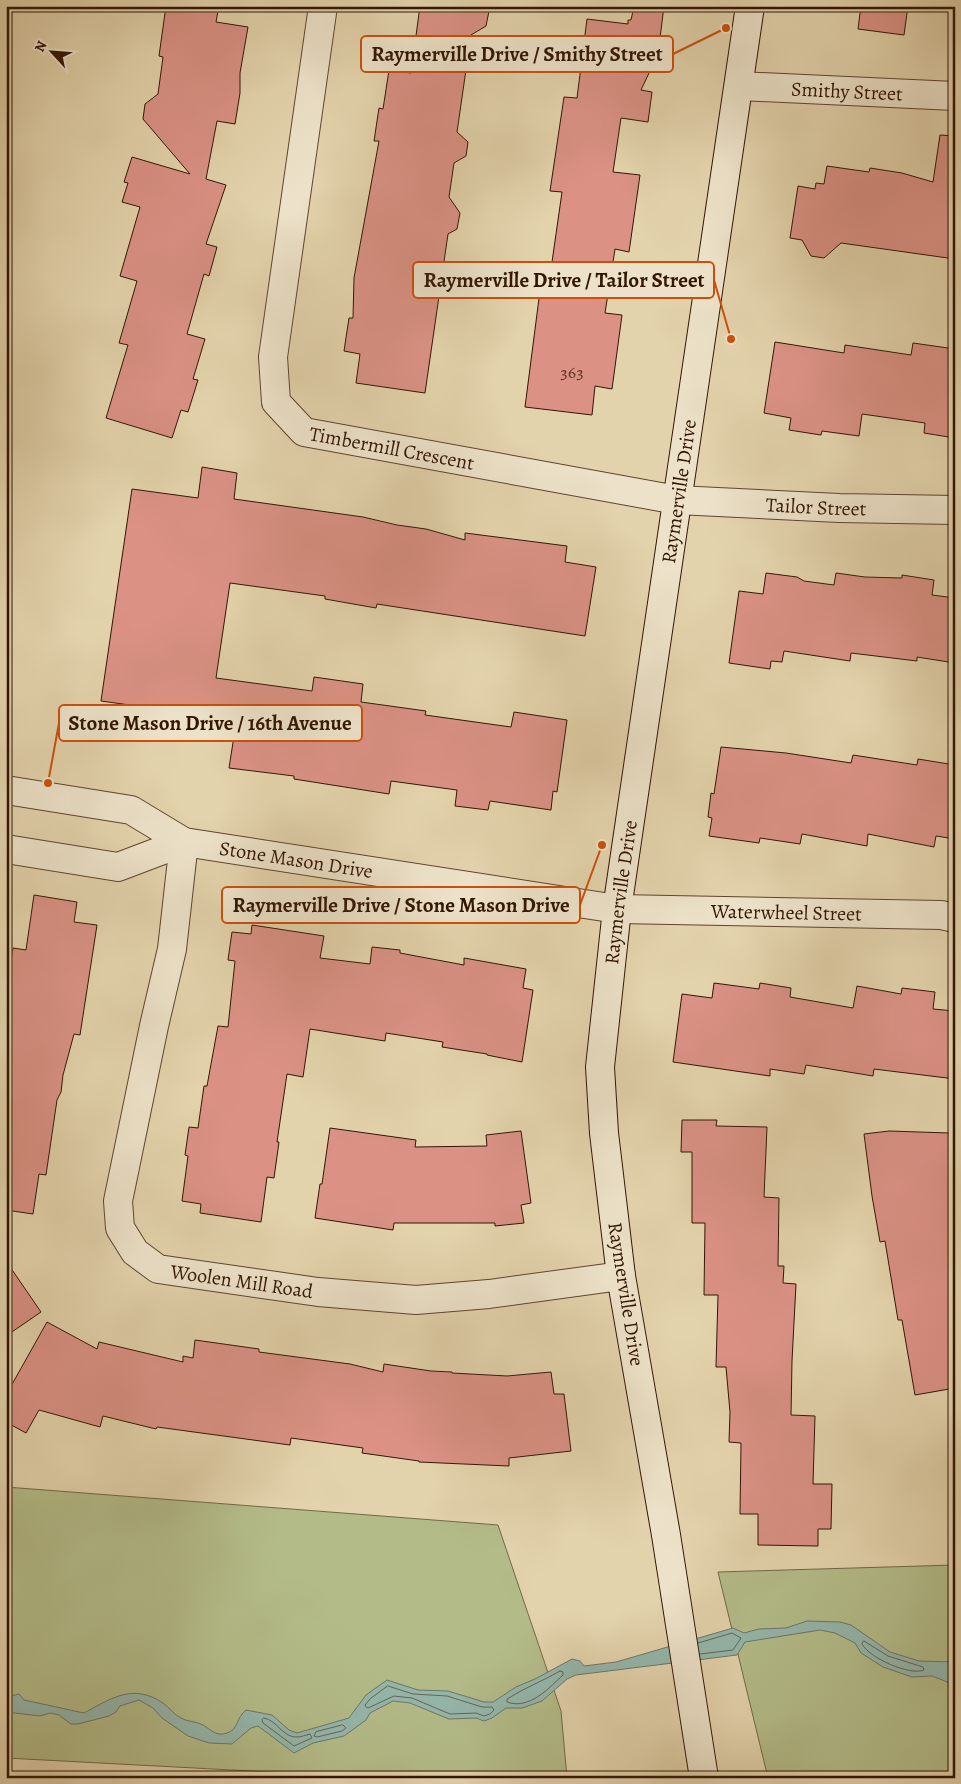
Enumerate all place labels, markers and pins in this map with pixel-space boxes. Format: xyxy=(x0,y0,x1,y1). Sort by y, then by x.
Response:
callout: Raymerville Drive / Smithy Street xyxy=(361,36,673,72)
callout: Raymerville Drive / Tailor Street xyxy=(413,262,714,298)
callout: Stone Mason Drive / 16th Avenue xyxy=(59,705,362,741)
callout: Raymerville Drive / Stone Mason Drive xyxy=(222,887,580,923)

